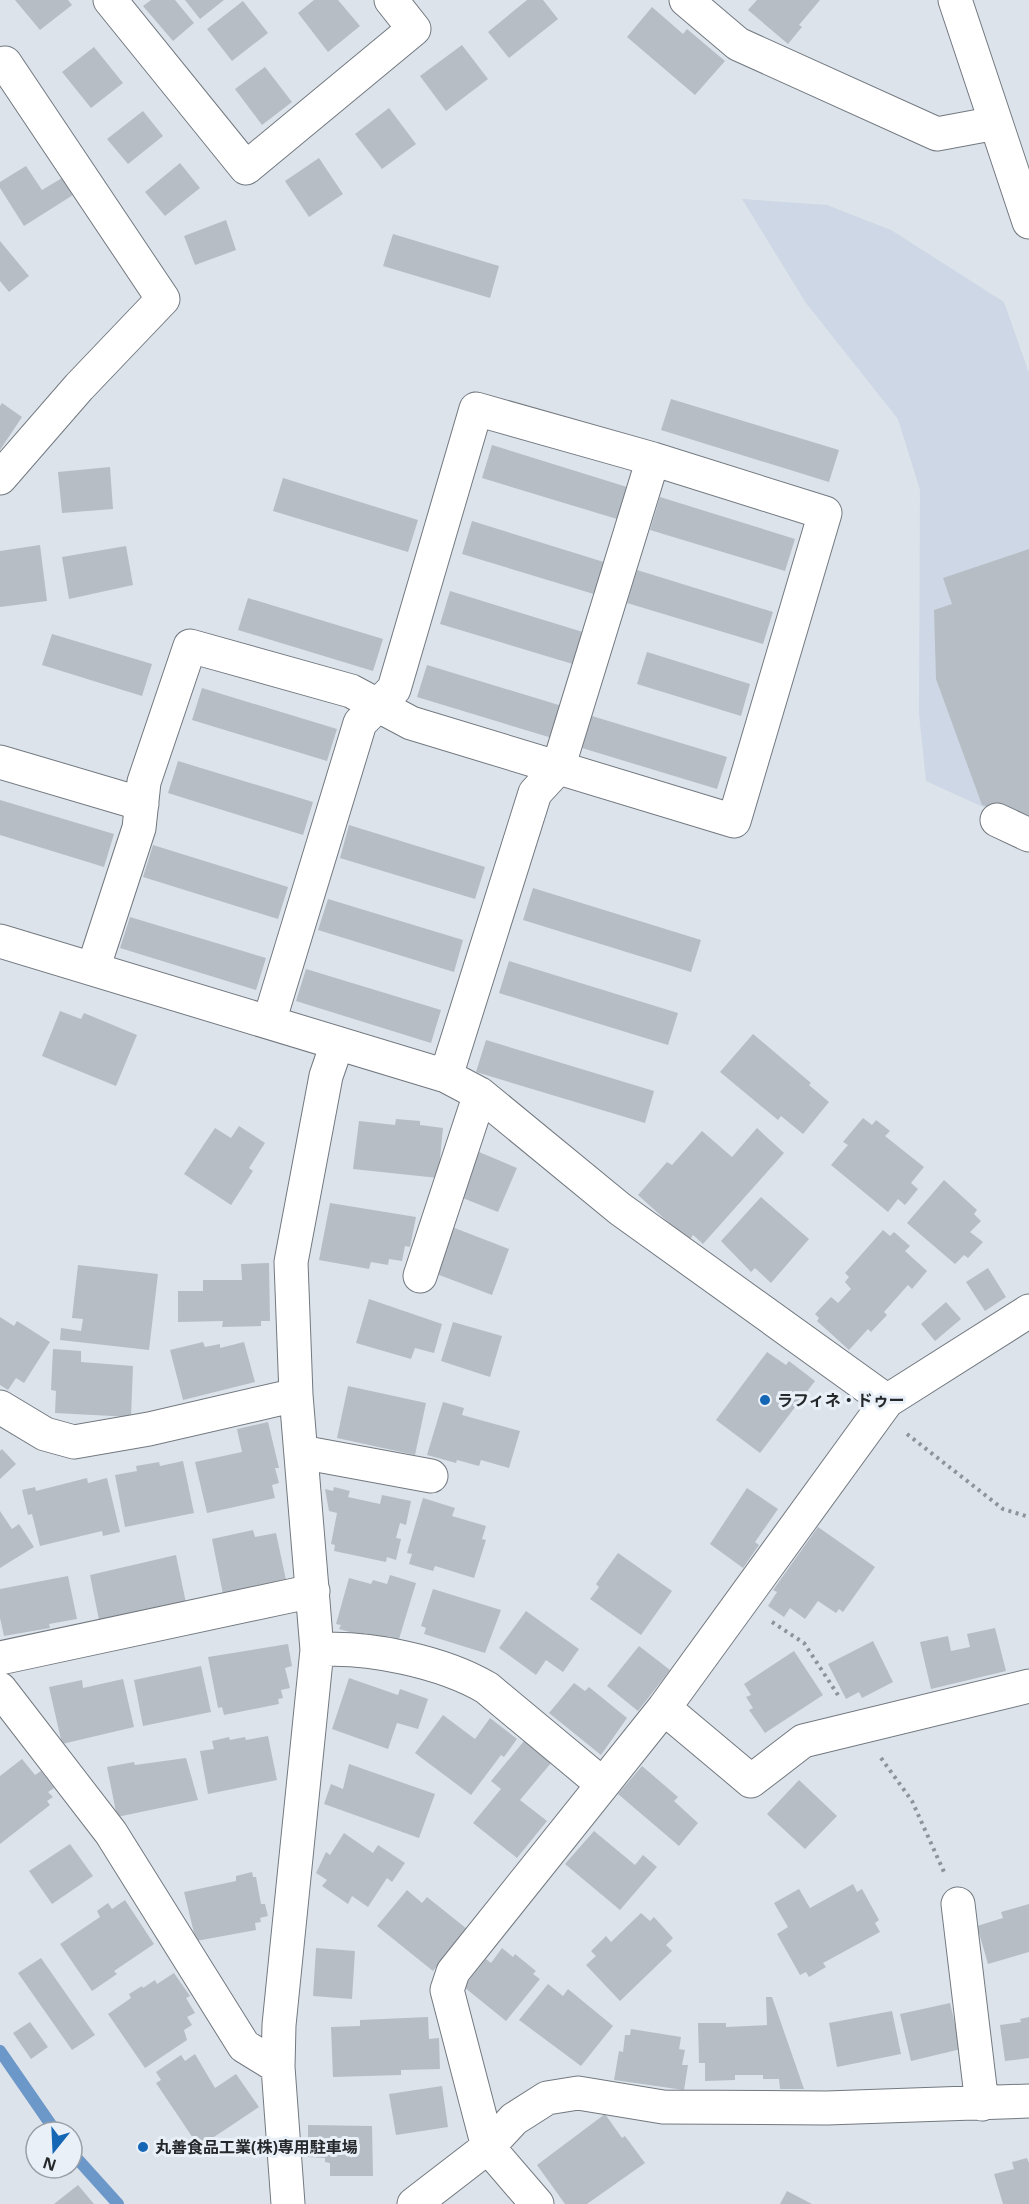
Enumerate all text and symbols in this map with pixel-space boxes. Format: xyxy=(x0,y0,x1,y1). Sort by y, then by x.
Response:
place label: ラフィネ・ドゥー xyxy=(777,1389,905,1411)
marker: ラフィネ・ドゥー xyxy=(758,1393,772,1407)
north arrow xyxy=(24,2120,84,2180)
place label: 丸善食品工業(株)専用駐車場 xyxy=(155,2136,358,2158)
marker: 丸善食品工業(株)専用駐車場 xyxy=(136,2140,150,2154)
text: N xyxy=(40,2152,59,2177)

